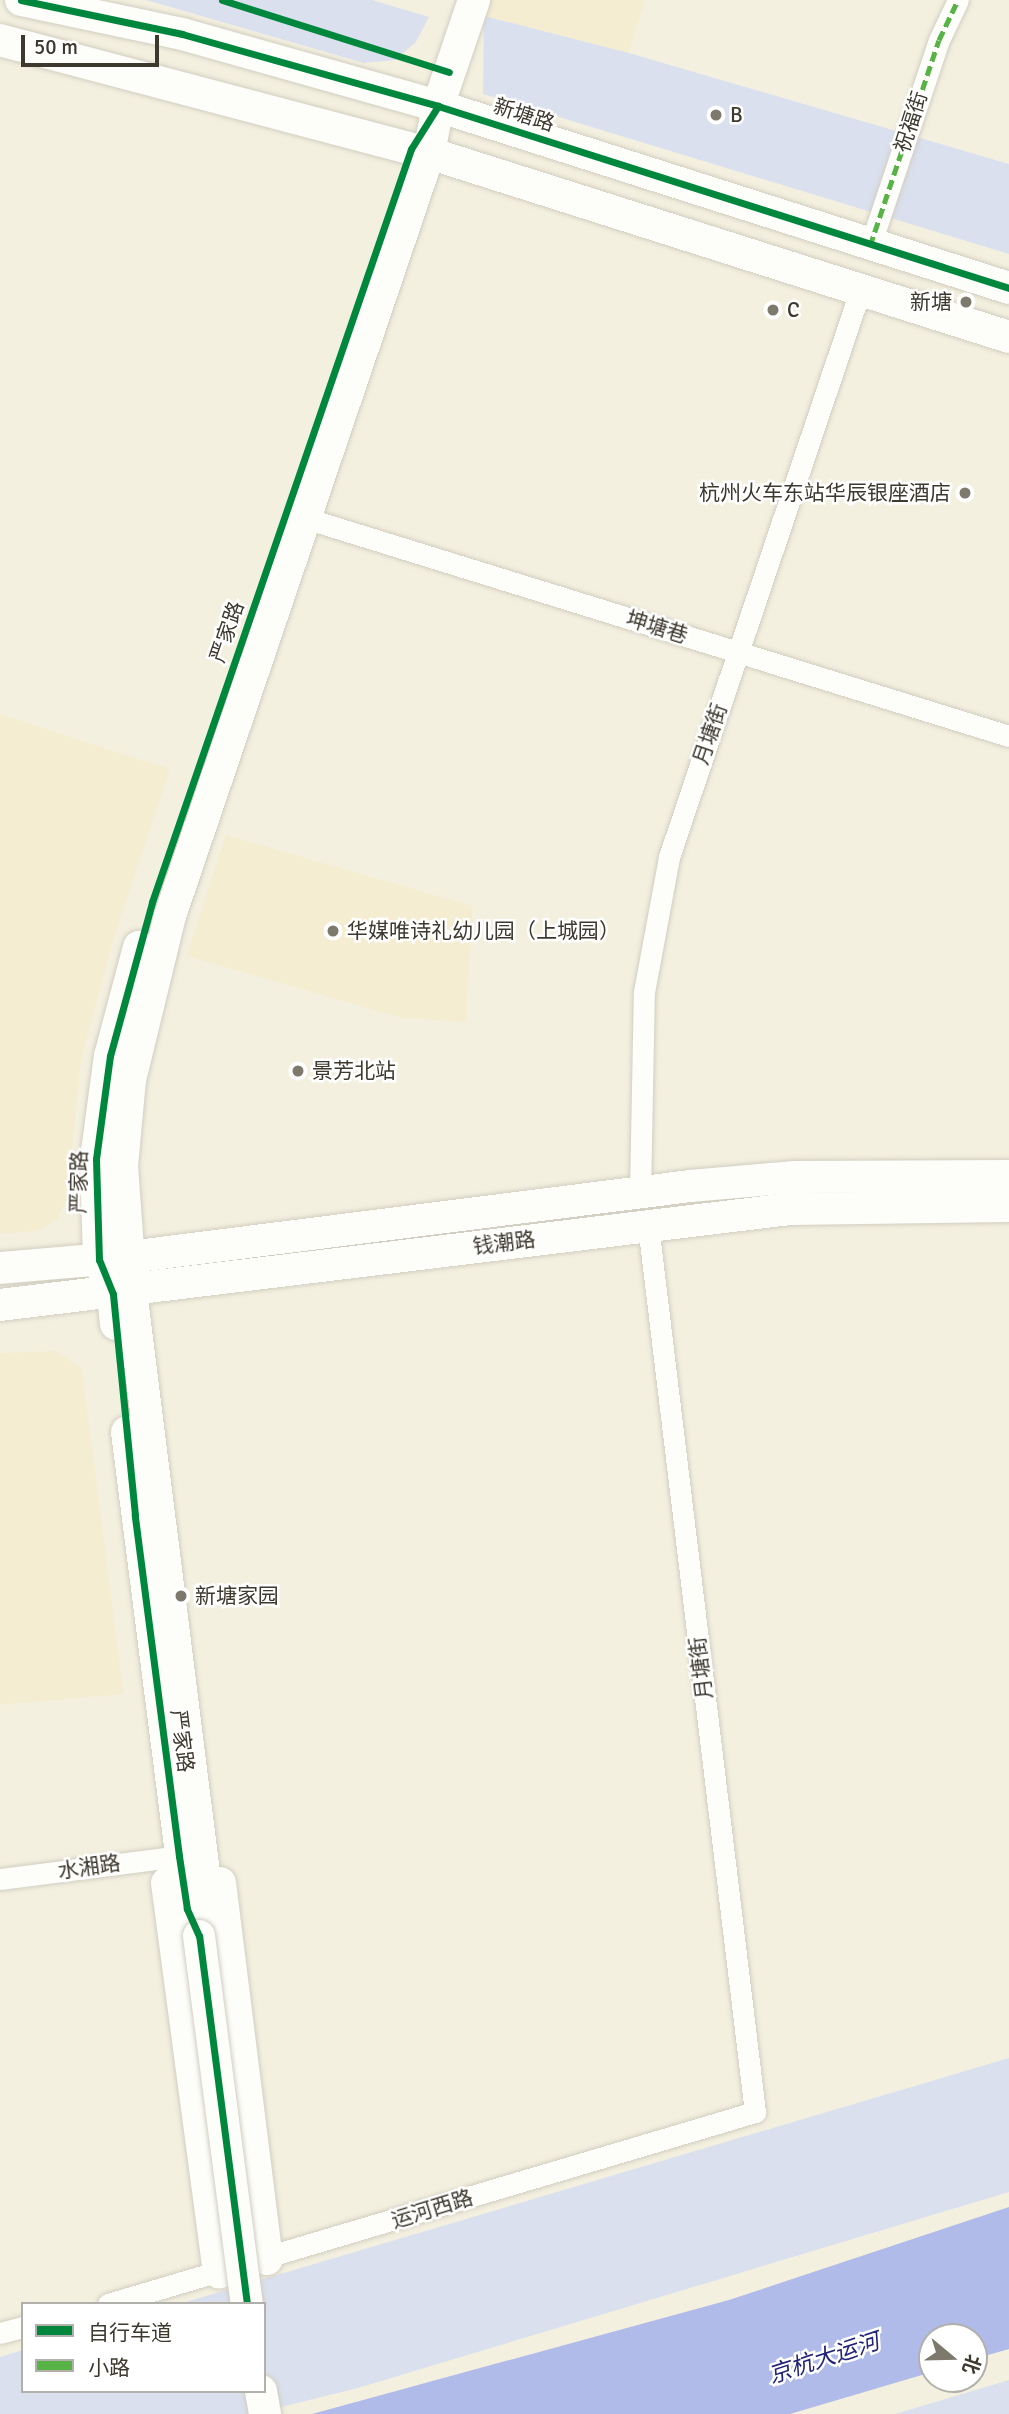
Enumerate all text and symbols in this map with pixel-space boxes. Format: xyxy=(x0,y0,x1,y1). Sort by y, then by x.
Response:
scale bar xyxy=(24,21,163,65)
text: 50 m xyxy=(34,34,78,60)
street label: 祝福街 xyxy=(889,88,933,156)
street label: 新塘路 xyxy=(490,93,558,137)
place label: B xyxy=(730,102,743,128)
marker: B xyxy=(708,107,724,123)
place label: 新塘 xyxy=(910,289,952,315)
marker: 新塘 xyxy=(958,294,974,310)
place label: C xyxy=(787,297,800,323)
marker: C xyxy=(765,302,781,318)
place label: 杭州火车东站华辰银座酒店 xyxy=(699,480,951,506)
marker: 杭州火车东站华辰银座酒店 xyxy=(957,485,973,501)
street label: 严家路 xyxy=(205,598,249,666)
street label: 坤塘巷 xyxy=(623,606,691,648)
street label: 月塘街 xyxy=(688,700,732,768)
place label: 华媒唯诗礼幼儿园（上城园） xyxy=(347,918,620,944)
marker: 华媒唯诗礼幼儿园（上城园） xyxy=(325,923,341,939)
place label: 景芳北站 xyxy=(312,1058,396,1084)
marker: 景芳北站 xyxy=(290,1063,306,1079)
street label: 严家路 xyxy=(66,1150,92,1214)
street label: 钱潮路 xyxy=(471,1227,537,1259)
place label: 新塘家园 xyxy=(195,1583,279,1609)
marker: 新塘家园 xyxy=(173,1588,189,1604)
street label: 月塘街 xyxy=(685,1635,717,1701)
street label: 严家路 xyxy=(166,1708,198,1774)
street label: 水湘路 xyxy=(56,1850,122,1884)
street label: 运河西路 xyxy=(388,2185,476,2233)
legend xyxy=(21,2302,266,2393)
text: 自行车道 xyxy=(88,2320,172,2346)
north arrow xyxy=(918,2323,988,2393)
water label: 京杭大运河 xyxy=(765,2328,883,2390)
text: 北 xyxy=(957,2351,985,2377)
text: 小路 xyxy=(88,2355,130,2381)

